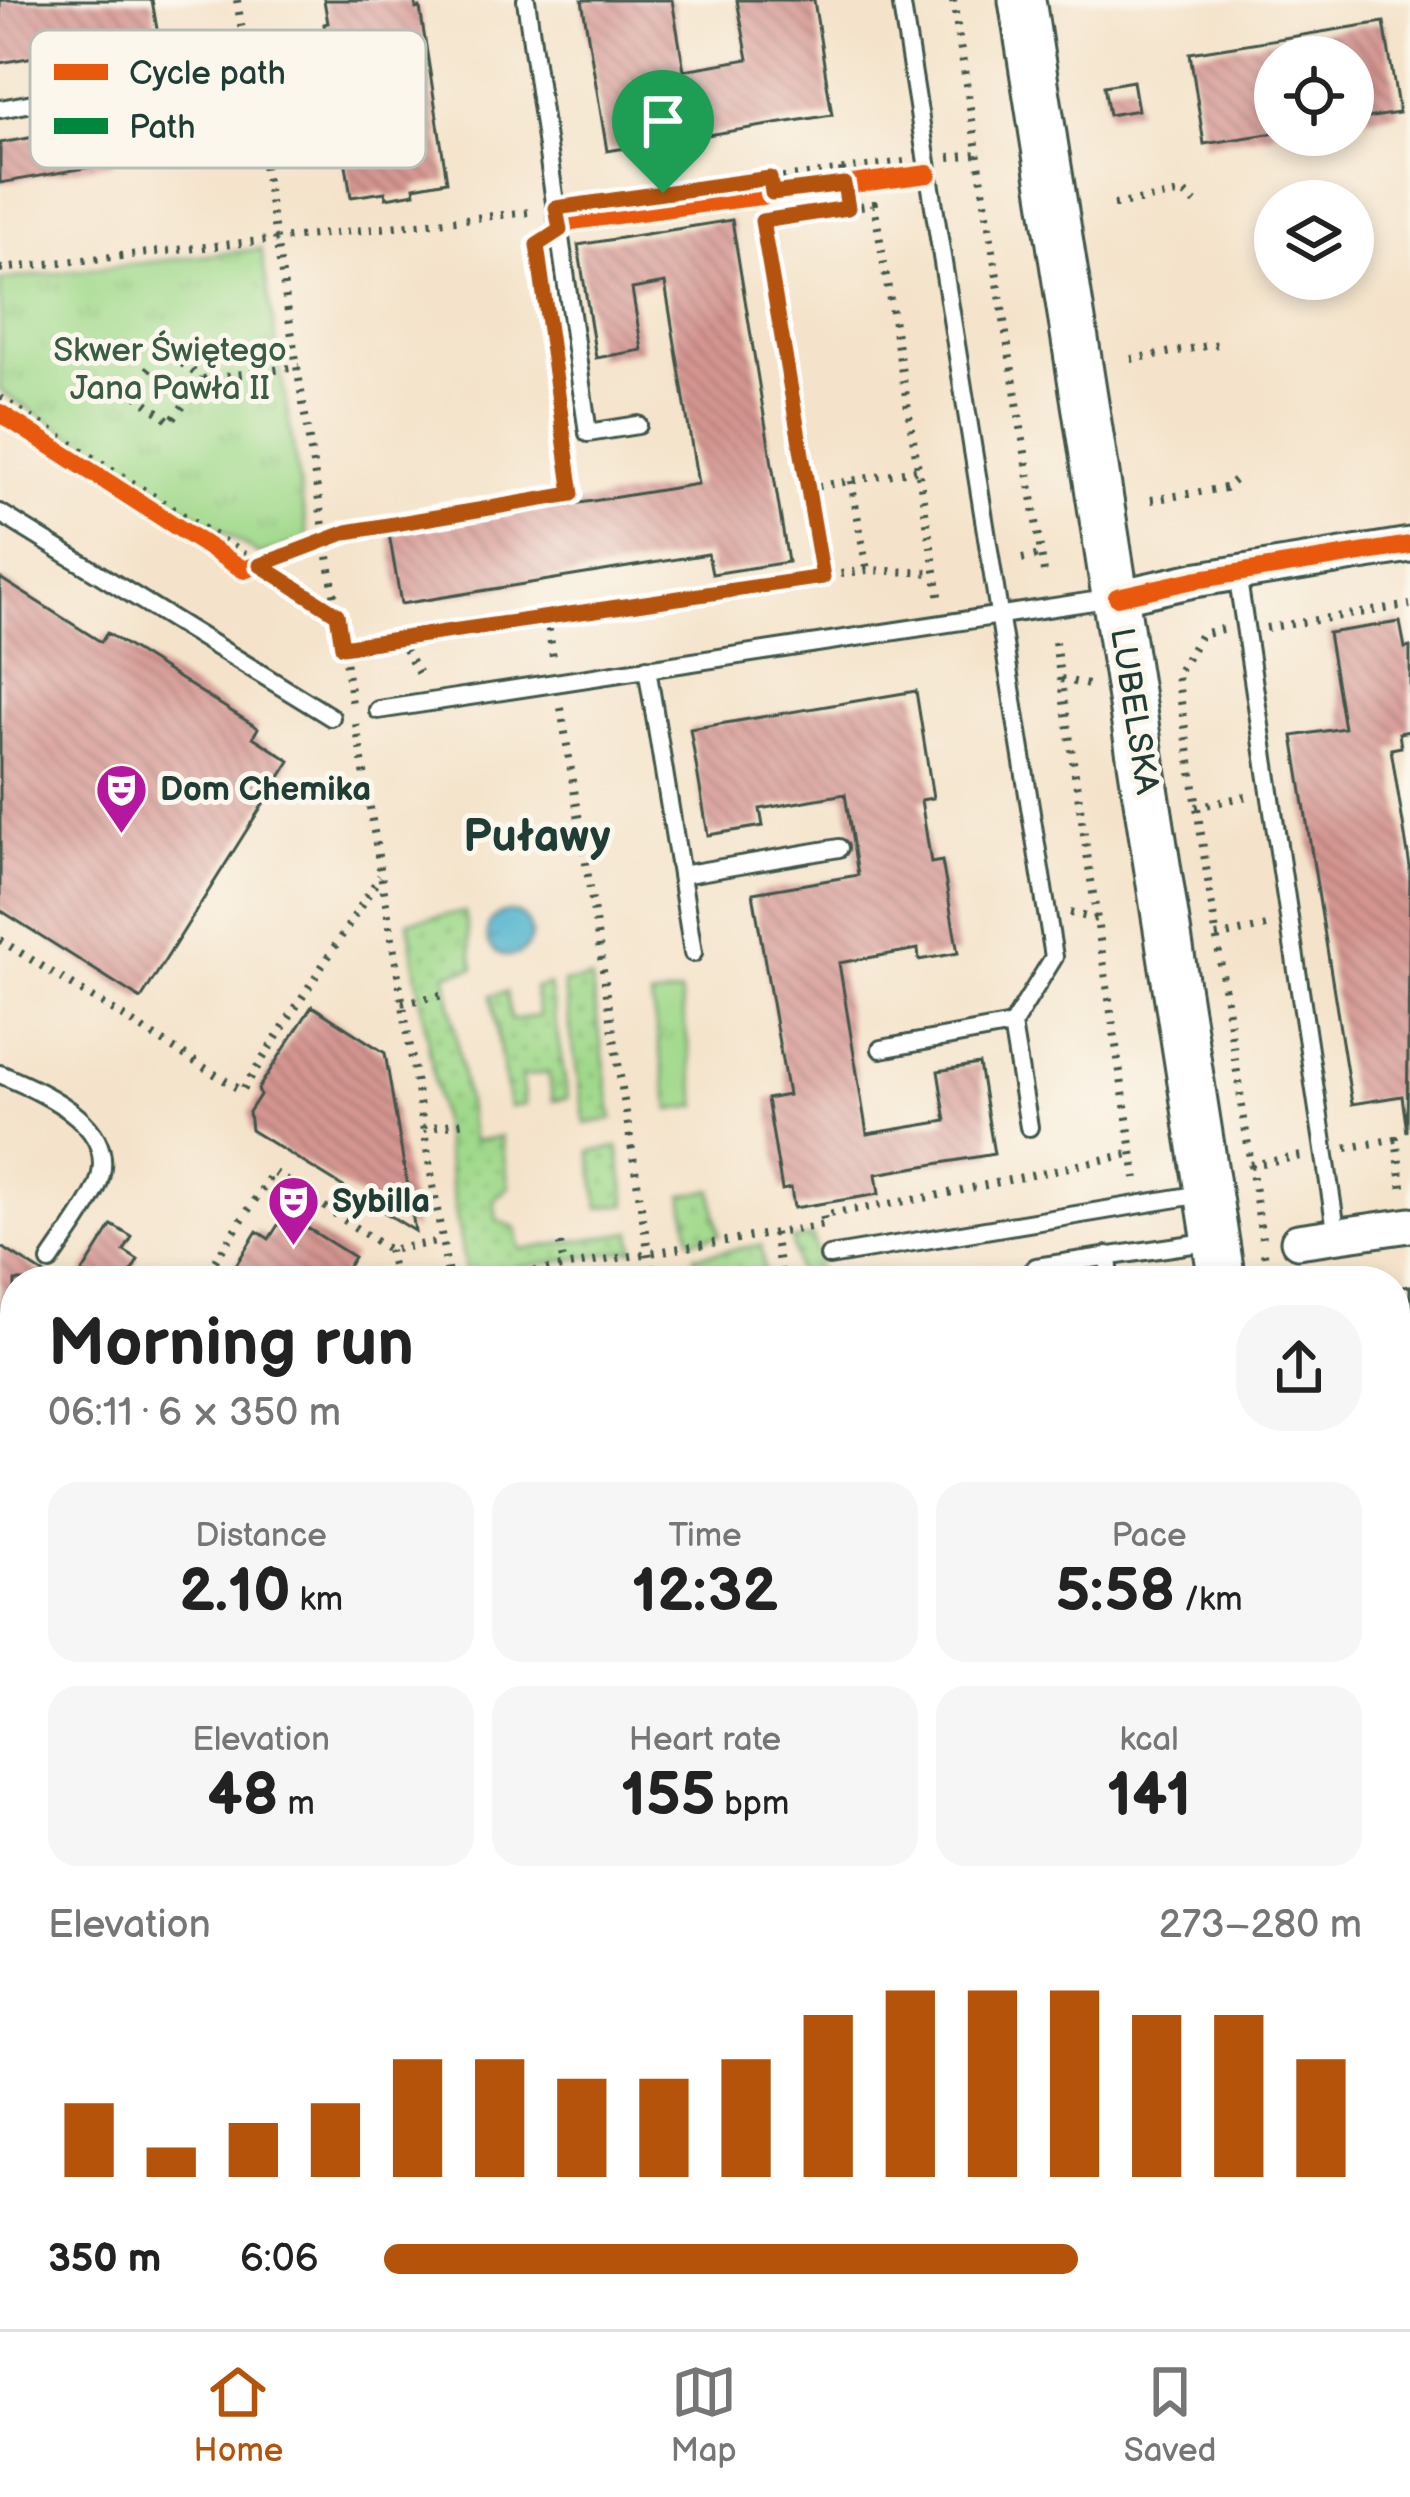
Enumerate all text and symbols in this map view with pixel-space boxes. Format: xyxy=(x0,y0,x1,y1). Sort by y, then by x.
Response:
legend xyxy=(30,30,426,168)
map controls xyxy=(1254,36,1374,300)
button: locate xyxy=(1254,36,1374,156)
text: Cycle path xyxy=(129,54,286,94)
pin xyxy=(612,70,714,193)
icon: arrive xyxy=(630,88,696,154)
text: Path xyxy=(129,108,196,148)
button: layers xyxy=(1254,180,1374,300)
park label: Skwer Świętego Jana Pawła II xyxy=(53,330,287,409)
street label: LUBELSKA xyxy=(1101,625,1167,798)
theatre icon: Dom Chemika xyxy=(93,762,149,836)
place label: Dom Chemika xyxy=(160,770,371,810)
district label: Puławy xyxy=(463,810,611,865)
theatre icon: Sybilla xyxy=(265,1174,321,1248)
place label: Sybilla xyxy=(332,1182,430,1222)
text: Morning run xyxy=(48,1305,414,1384)
button: share xyxy=(1236,1305,1362,1431)
text: 06:11 · 6 × 350 m xyxy=(48,1390,341,1437)
text: Distance xyxy=(195,1516,327,1556)
text: Time xyxy=(668,1516,742,1556)
text: Pace xyxy=(1111,1516,1187,1556)
text: 2.10 xyxy=(179,1556,291,1628)
text: 12:32 xyxy=(632,1556,778,1628)
text: 5:58 xyxy=(1056,1556,1175,1628)
text: km xyxy=(291,1580,343,1620)
text: /km xyxy=(1175,1580,1243,1620)
text: Elevation xyxy=(192,1720,330,1760)
text: Heart rate xyxy=(629,1720,781,1760)
text: kcal xyxy=(1119,1720,1179,1760)
text: 48 xyxy=(207,1760,279,1832)
text: 155 xyxy=(621,1760,715,1832)
text: 141 xyxy=(1107,1760,1191,1832)
text: m xyxy=(279,1784,315,1824)
text: bpm xyxy=(715,1784,789,1824)
text: Elevation xyxy=(48,1902,211,1949)
text: 273–280 m xyxy=(1159,1902,1362,1949)
text: 350 m xyxy=(48,2236,161,2283)
text: 6:06 xyxy=(240,2236,318,2283)
tab: Home xyxy=(194,2359,283,2471)
tab: Map xyxy=(670,2359,737,2471)
tab: Saved xyxy=(1124,2359,1216,2471)

